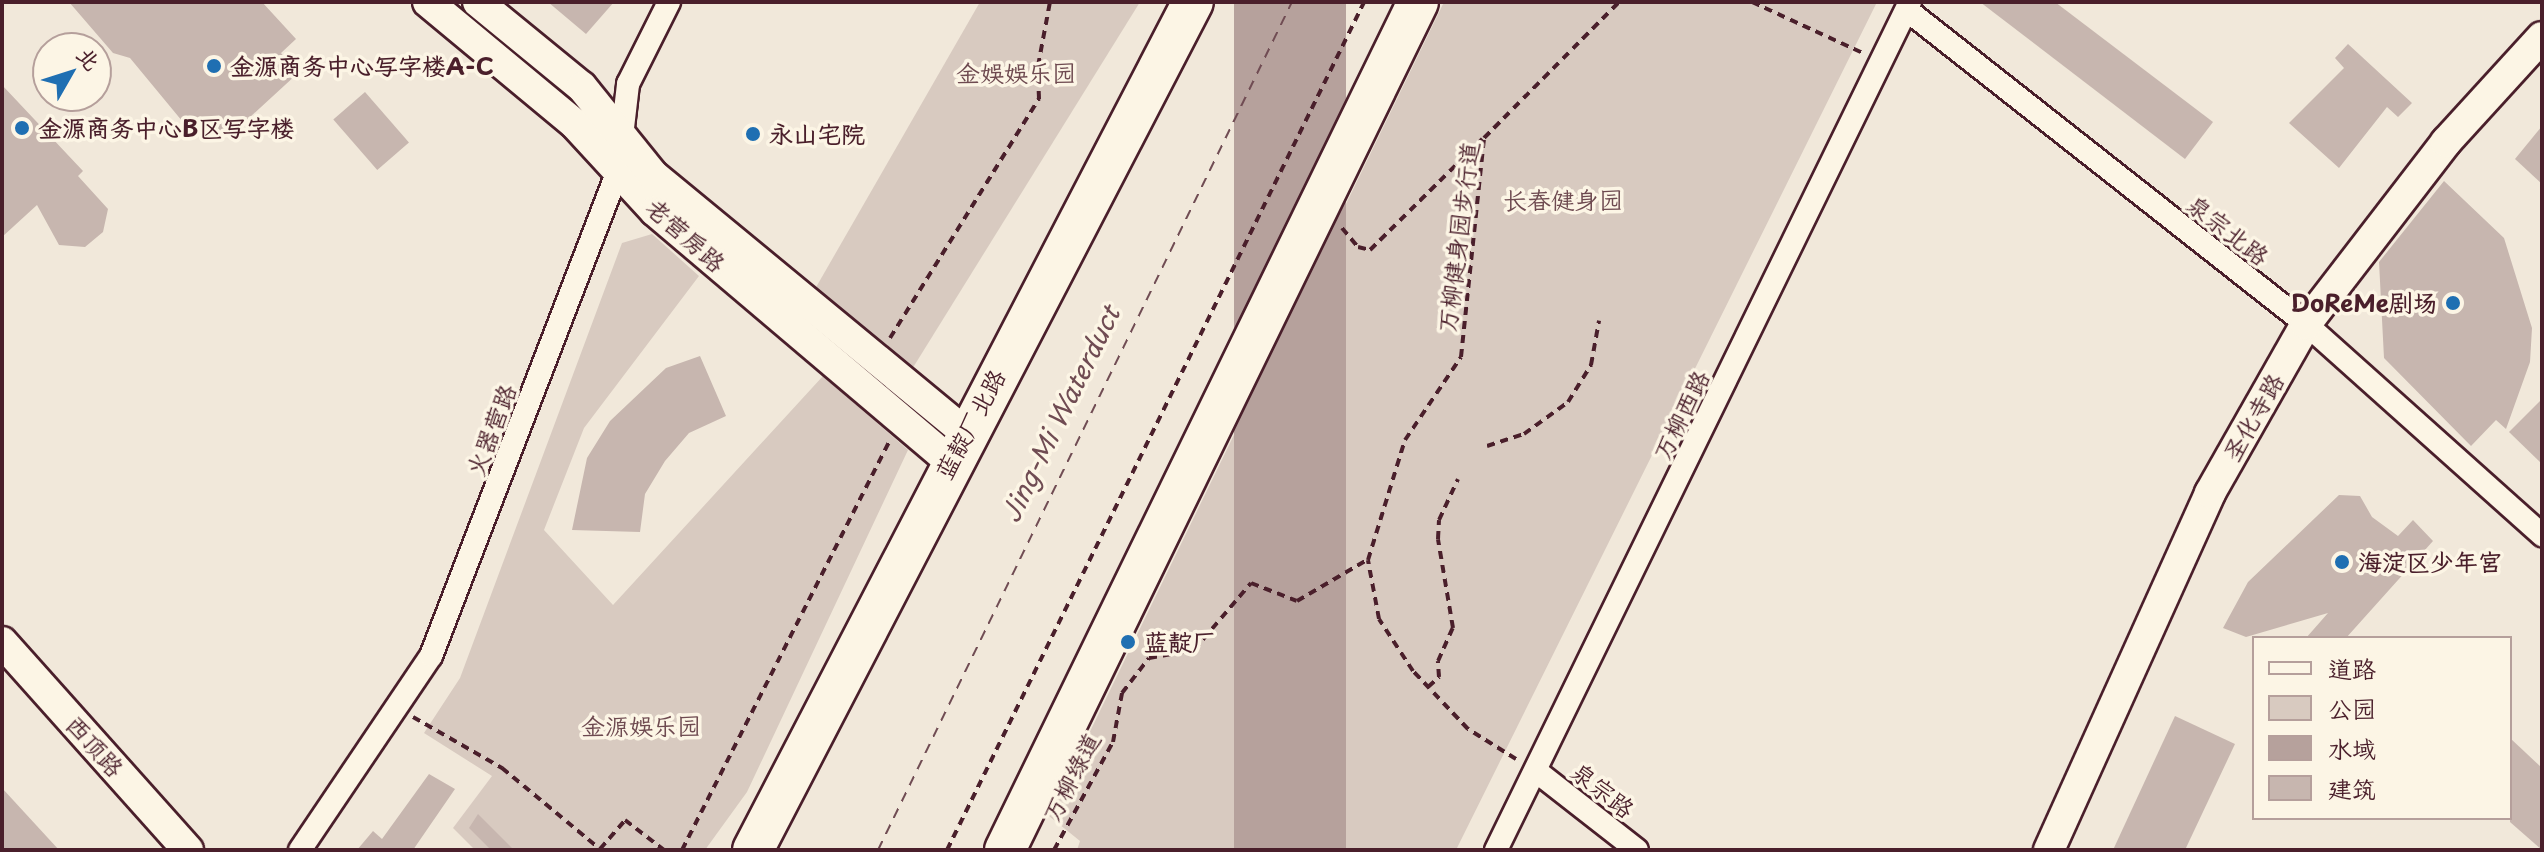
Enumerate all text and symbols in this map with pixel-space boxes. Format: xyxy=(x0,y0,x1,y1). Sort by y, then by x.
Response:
north arrow xyxy=(32,32,112,112)
text: 北 xyxy=(70,39,109,77)
place label: 金源商务中心写字楼A-C xyxy=(230,52,494,80)
marker: 金源商务中心写字楼A-C xyxy=(205,57,223,75)
park label: 金娱娱乐园 xyxy=(956,59,1076,87)
place label: 金源商务中心B区写字楼 xyxy=(38,114,294,142)
marker: 金源商务中心B区写字楼 xyxy=(13,119,31,137)
place label: 永山宅院 xyxy=(769,120,865,148)
marker: 永山宅院 xyxy=(744,125,762,143)
street label: 万柳健身园步行道 xyxy=(1432,140,1484,334)
park label: 长春健身园 xyxy=(1503,186,1623,214)
street label: 泉宗北路 xyxy=(2181,189,2275,271)
street label: 老营房路 xyxy=(641,192,731,278)
place label: DoReMe剧场 xyxy=(2291,289,2437,317)
marker: DoReMe剧场 xyxy=(2444,294,2462,312)
water label: Jing-Mi Waterduct xyxy=(994,301,1126,527)
street label: 蓝靛厂北路 xyxy=(929,364,1011,484)
street label: 万柳西路 xyxy=(1647,366,1715,464)
street label: 圣化寺路 xyxy=(2217,368,2289,466)
street label: 火器营路 xyxy=(460,380,522,480)
place label: 海淀区少年宫 xyxy=(2358,548,2502,576)
marker: 海淀区少年宫 xyxy=(2333,553,2351,571)
place label: 蓝靛厂 xyxy=(1144,628,1216,656)
marker: 蓝靛厂 xyxy=(1119,633,1137,651)
legend xyxy=(2252,636,2512,820)
text: 道路 xyxy=(2328,650,2376,686)
text: 公园 xyxy=(2328,690,2376,726)
street label: 西顶路 xyxy=(60,710,130,782)
park label: 金源娱乐园 xyxy=(581,712,701,740)
street label: 万柳绿道 xyxy=(1036,728,1106,826)
text: 水域 xyxy=(2328,730,2376,766)
street label: 泉宗路 xyxy=(1566,756,1640,824)
text: 建筑 xyxy=(2328,770,2376,806)

